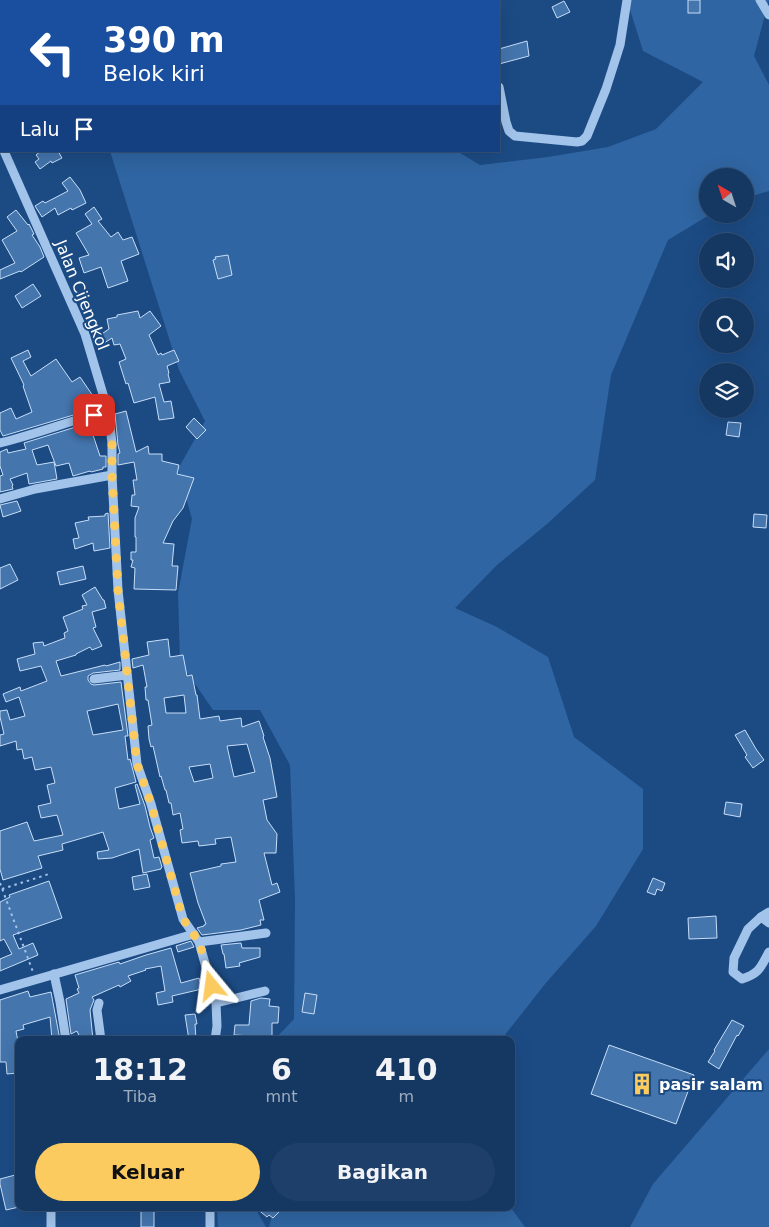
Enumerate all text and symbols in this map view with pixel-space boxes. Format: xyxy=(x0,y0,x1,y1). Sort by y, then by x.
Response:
icon: left xyxy=(20,20,85,85)
text: 390 m xyxy=(103,20,225,60)
text: Belok kiri xyxy=(103,61,205,86)
icon: arrive xyxy=(70,115,98,143)
text: Lalu xyxy=(20,118,60,140)
north arrow xyxy=(699,168,754,222)
map controls xyxy=(699,168,754,418)
button: sound xyxy=(699,233,754,288)
street label: Jalan Cijengkol xyxy=(51,236,113,353)
button: search xyxy=(699,298,754,353)
button: layers xyxy=(699,363,754,418)
pin xyxy=(73,394,115,436)
icon: arrive xyxy=(80,401,108,429)
position arrow xyxy=(185,959,237,1011)
text: 18:12 xyxy=(92,1052,188,1087)
text: 6 xyxy=(271,1052,292,1087)
text: 410 xyxy=(375,1052,438,1087)
building icon: pasir salam xyxy=(629,1071,655,1097)
place label: pasir salam xyxy=(659,1075,763,1094)
text: Tiba xyxy=(123,1087,157,1106)
text: mnt xyxy=(265,1087,297,1106)
text: m xyxy=(398,1087,414,1106)
button: Keluar xyxy=(35,1143,260,1201)
button: Bagikan xyxy=(270,1143,495,1201)

